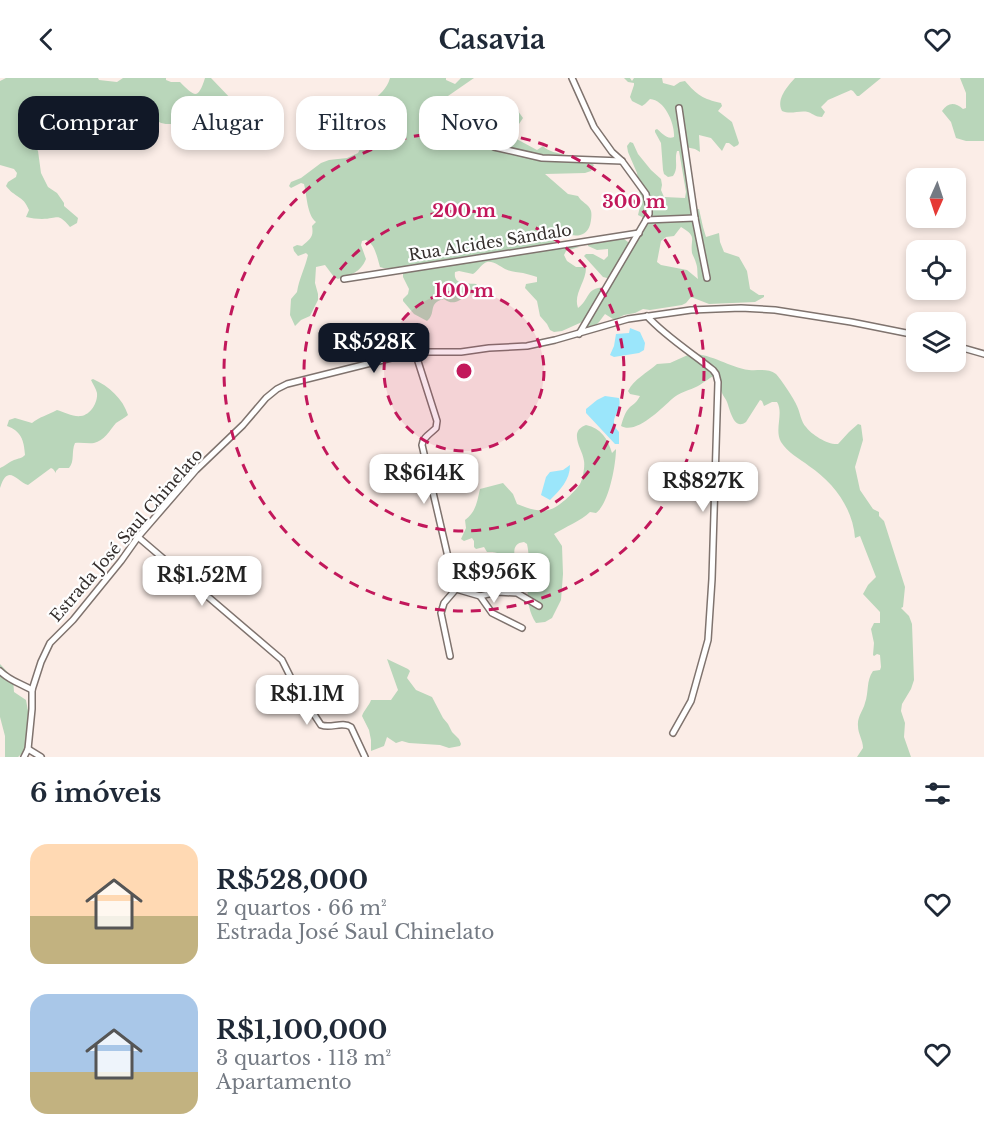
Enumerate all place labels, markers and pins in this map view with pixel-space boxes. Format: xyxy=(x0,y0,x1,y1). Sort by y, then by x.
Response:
pin: R$528K xyxy=(325,323,423,374)
centre of rings xyxy=(454,361,474,381)
pin: R$614K xyxy=(375,454,473,505)
pin: R$827K xyxy=(654,462,752,513)
pin: R$956K xyxy=(445,553,543,604)
pin: R$1.52M xyxy=(147,556,257,607)
pin: R$1.1M xyxy=(258,675,356,726)

